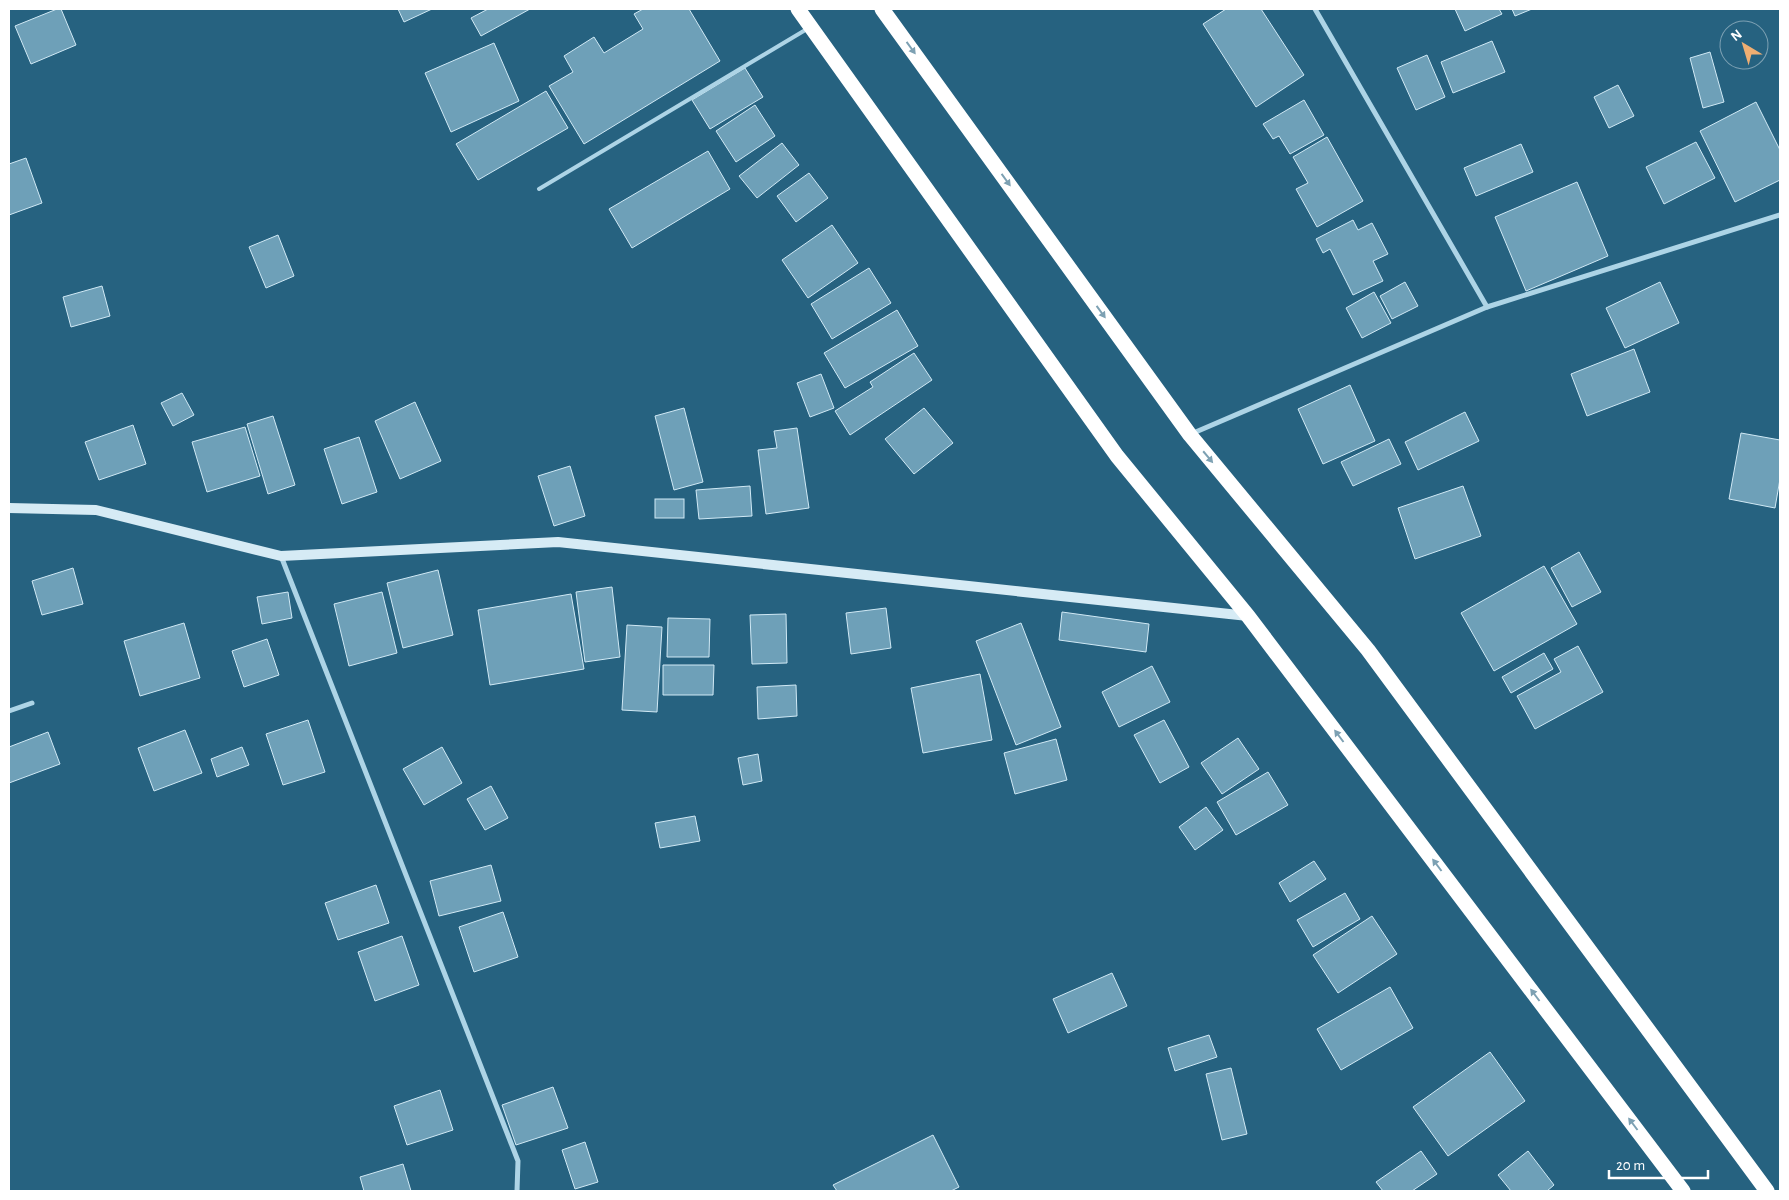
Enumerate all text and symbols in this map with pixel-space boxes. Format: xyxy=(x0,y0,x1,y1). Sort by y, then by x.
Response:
north arrow xyxy=(1719,20,1769,70)
text: N xyxy=(1728,27,1745,44)
one-way arrow xyxy=(906,41,916,55)
one-way arrow xyxy=(1001,173,1011,187)
one-way arrow xyxy=(1096,305,1106,319)
one-way arrow xyxy=(1202,450,1213,463)
one-way arrow xyxy=(1333,730,1344,743)
one-way arrow xyxy=(1431,859,1442,872)
one-way arrow xyxy=(1529,989,1540,1002)
one-way arrow xyxy=(1628,1117,1638,1131)
scale bar xyxy=(1609,1148,1708,1180)
text: 20 m xyxy=(1616,1158,1645,1173)

